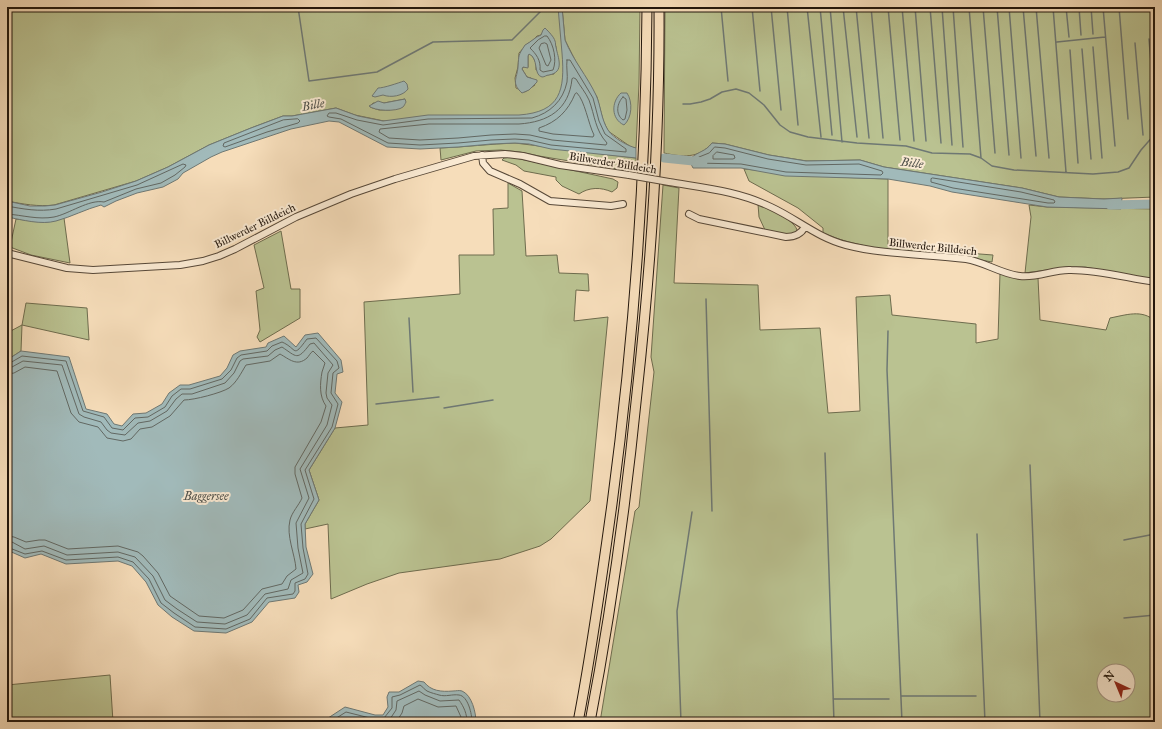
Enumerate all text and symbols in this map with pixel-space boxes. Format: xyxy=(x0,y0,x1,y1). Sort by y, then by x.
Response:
water label: Bille xyxy=(300,96,326,114)
street label: Billwerder Billdeich xyxy=(568,150,658,176)
water label: Bille xyxy=(899,155,924,171)
street label: Billwerder Billdeich xyxy=(212,201,298,251)
street label: Billwerder Billdeich xyxy=(888,236,978,258)
water label: Baggersee xyxy=(183,489,229,503)
north arrow xyxy=(1096,663,1136,703)
text: N xyxy=(1102,668,1118,684)

